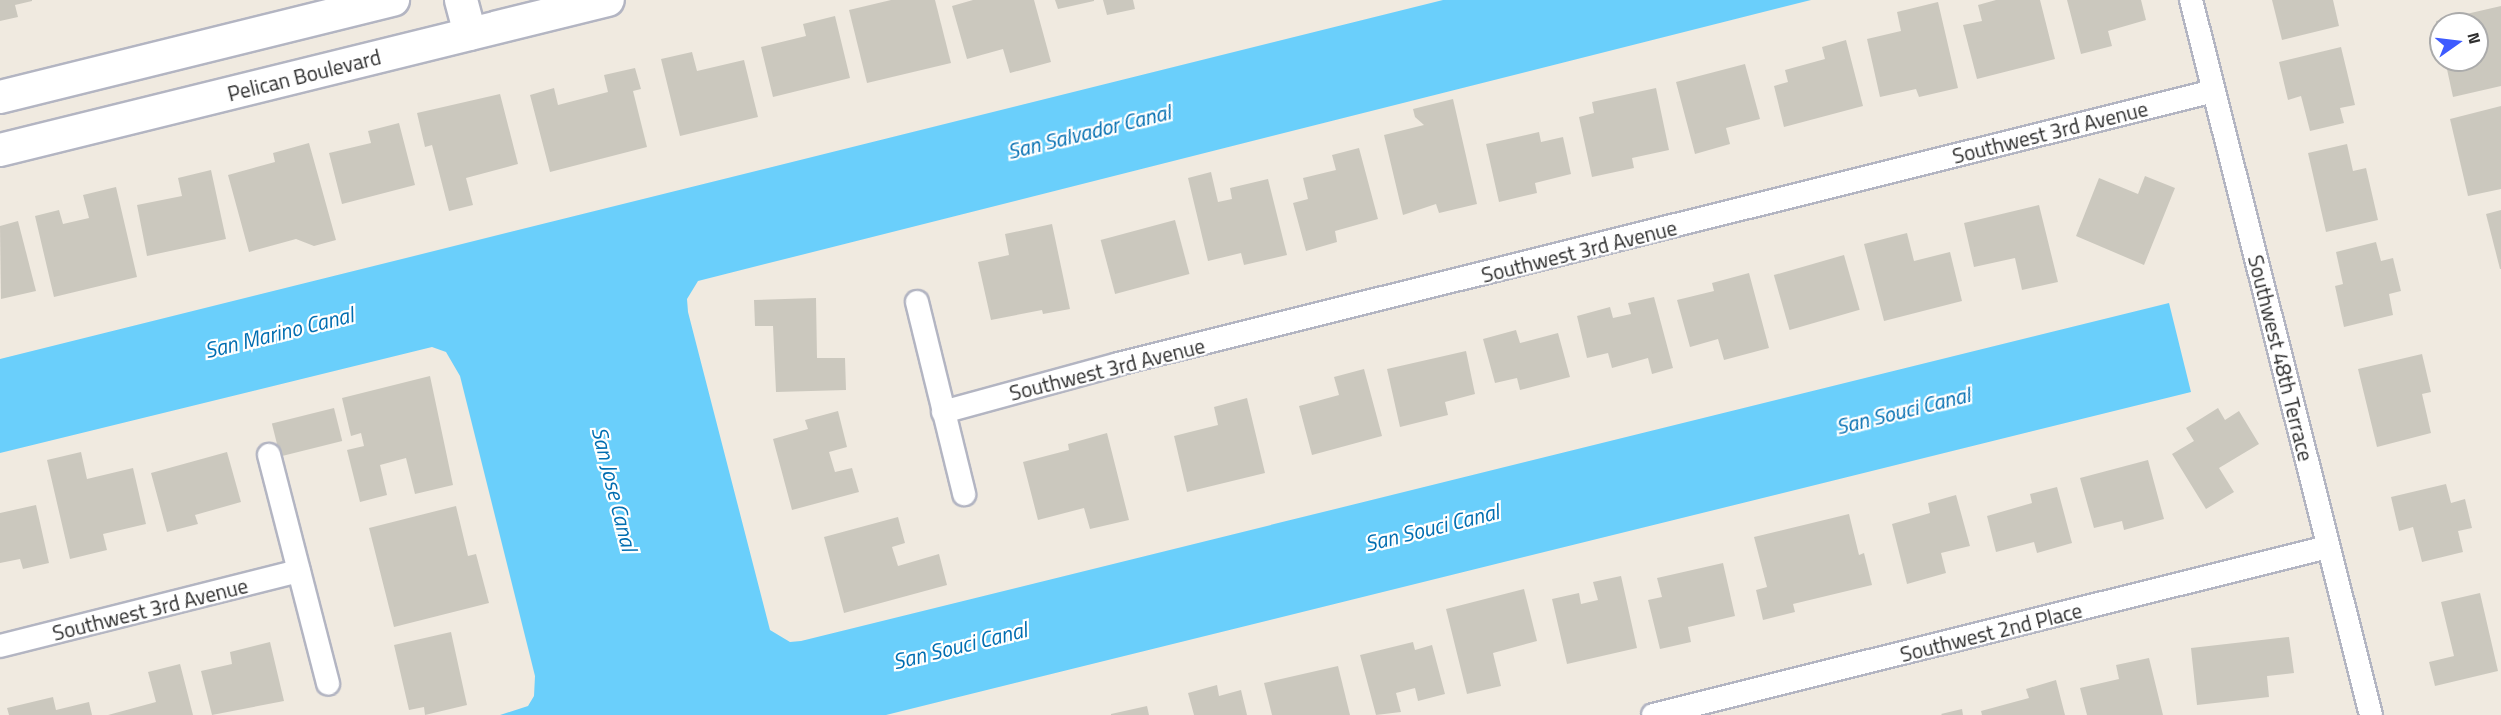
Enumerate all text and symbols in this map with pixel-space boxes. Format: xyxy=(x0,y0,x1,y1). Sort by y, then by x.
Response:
north arrow xyxy=(2429,12,2489,72)
text: N xyxy=(2462,30,2488,46)
street label: Pelican Boulevard xyxy=(225,44,383,106)
street label: Southwest 3rd Avenue xyxy=(1950,96,2150,168)
water label: San Salvador Canal xyxy=(1005,99,1173,165)
street label: Southwest 3rd Avenue xyxy=(1479,215,1679,287)
street label: Southwest 48th Terrace xyxy=(2243,252,2319,464)
water label: San Marino Canal xyxy=(202,302,356,364)
street label: Southwest 3rd Avenue xyxy=(1007,333,1207,405)
water label: San Souci Canal xyxy=(1833,382,1973,440)
water label: San Jose Canal xyxy=(586,424,642,554)
water label: San Souci Canal xyxy=(1362,499,1502,557)
street label: Southwest 3rd Avenue xyxy=(50,573,250,645)
street label: Southwest 2nd Place xyxy=(1897,597,2085,667)
water label: San Souci Canal xyxy=(890,617,1030,675)

